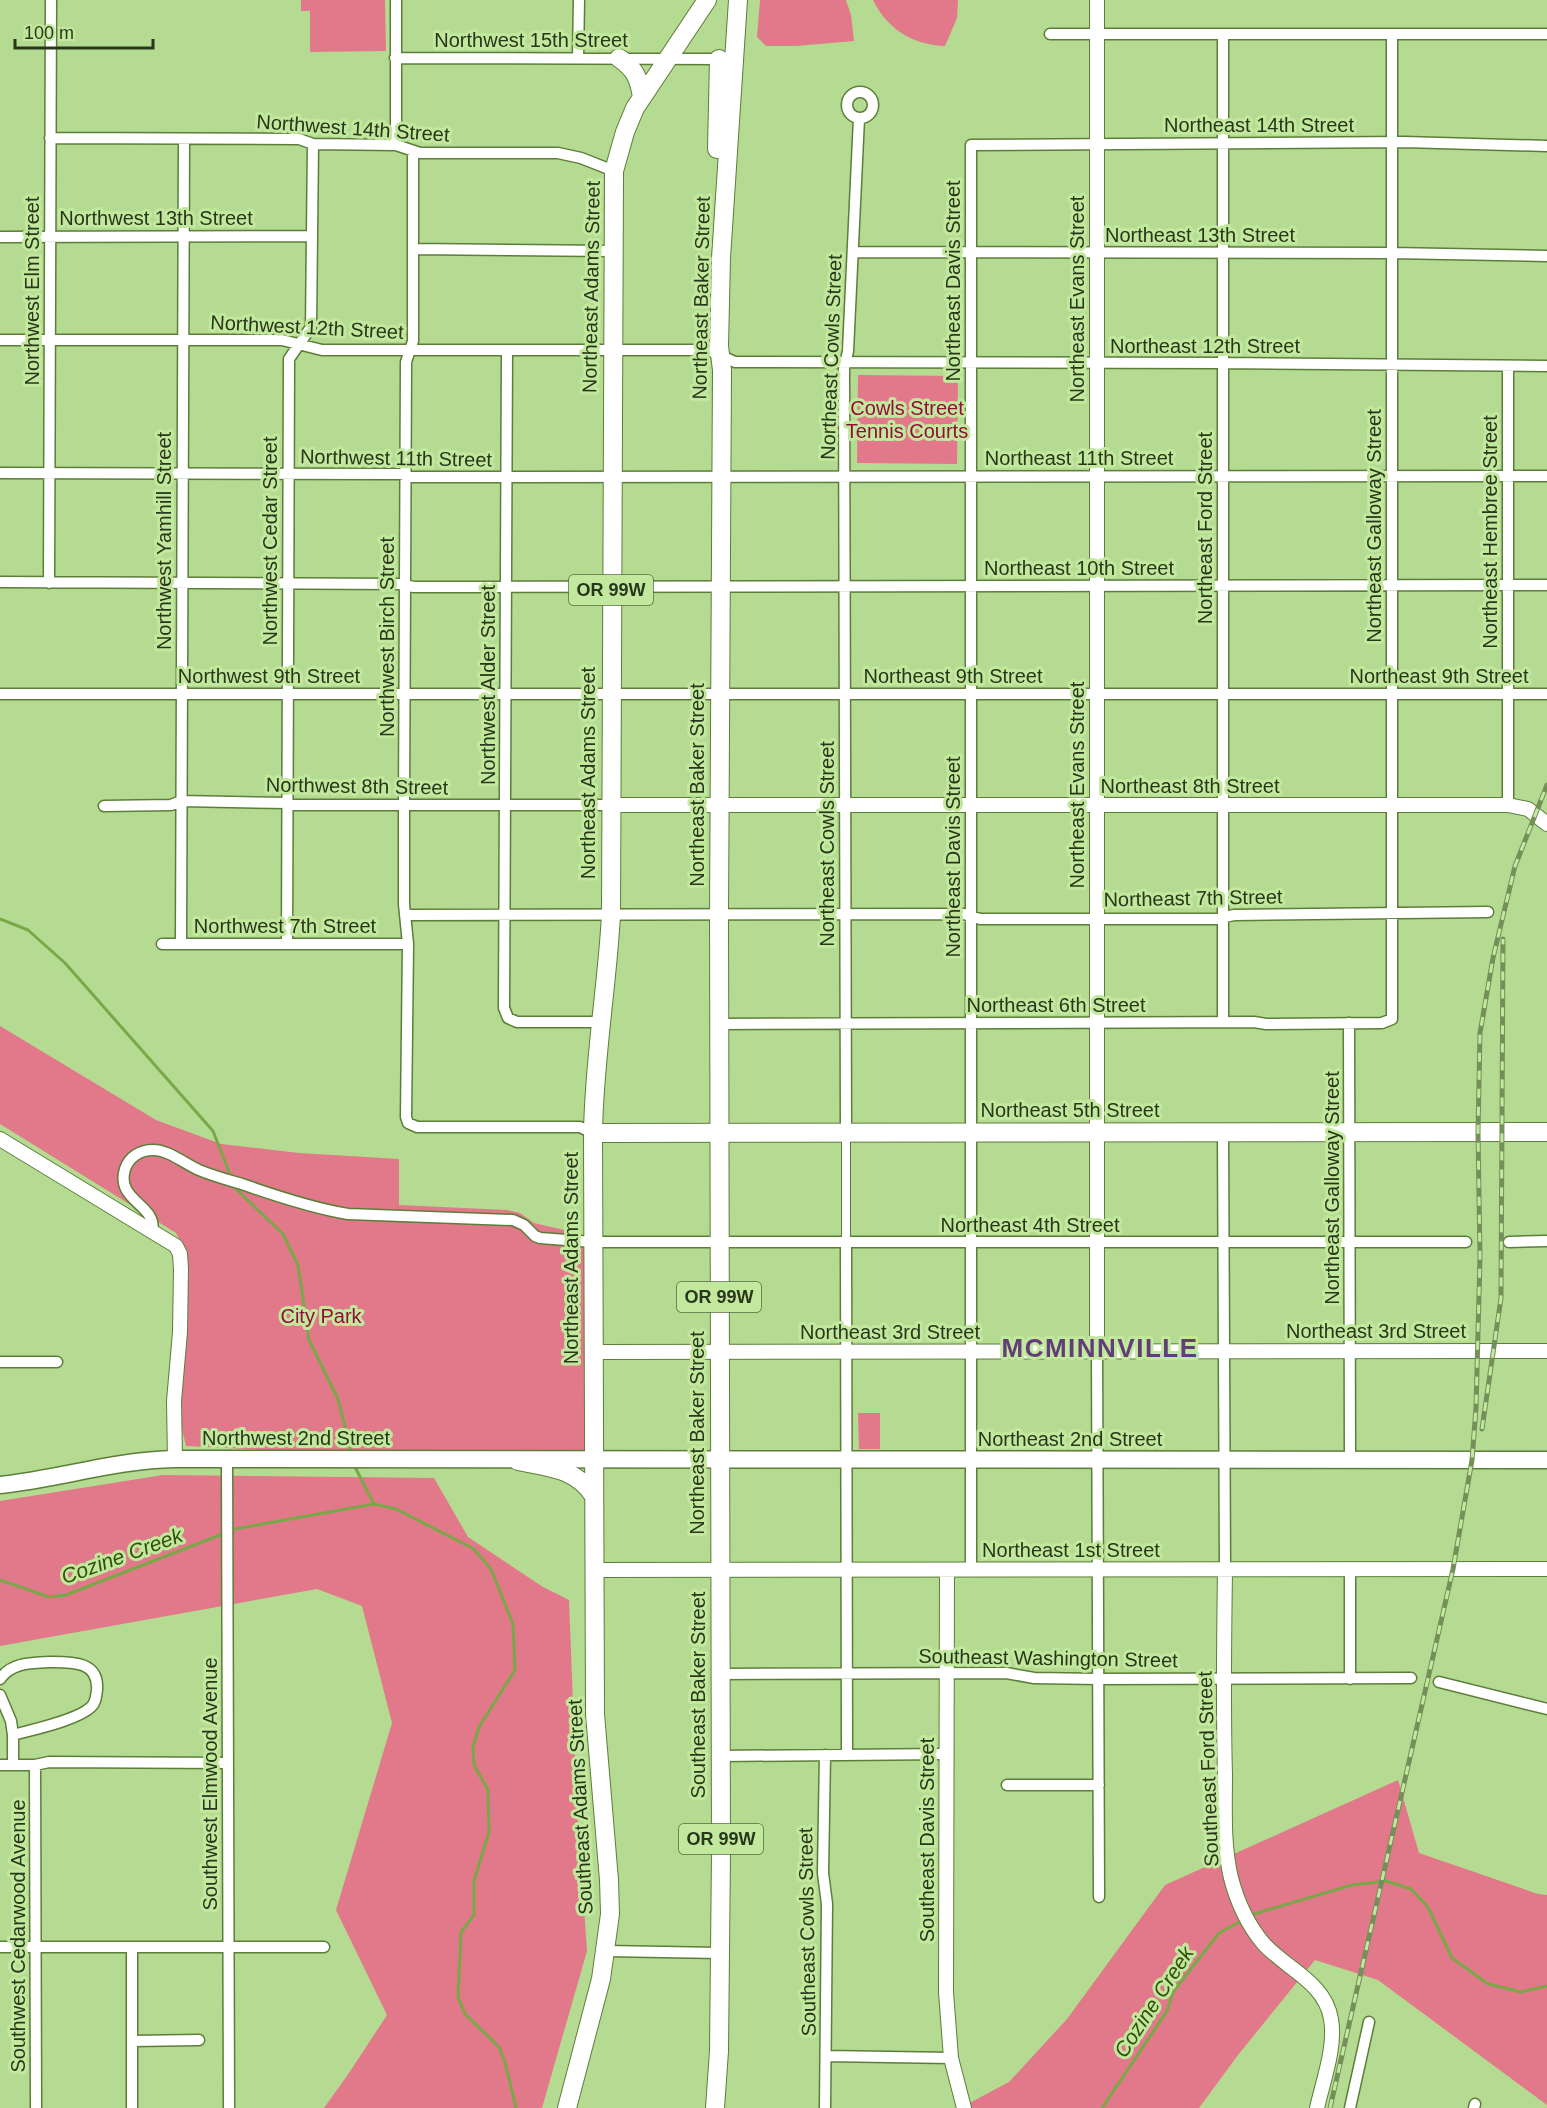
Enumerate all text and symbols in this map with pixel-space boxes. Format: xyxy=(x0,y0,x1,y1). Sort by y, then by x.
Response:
scale bar xyxy=(15,12,153,50)
text: 100 m xyxy=(24,23,74,43)
street label: Northwest 15th Street xyxy=(434,29,628,51)
street label: Northwest 14th Street xyxy=(256,110,451,146)
street label: Northeast 14th Street xyxy=(1164,114,1354,136)
street label: Northeast Adams Street xyxy=(578,180,604,393)
street label: Northeast Davis Street xyxy=(942,180,964,382)
street label: Northeast Evans Street xyxy=(1066,195,1088,402)
street label: Northwest Elm Street xyxy=(21,196,43,385)
street label: Northeast Baker Street xyxy=(688,196,714,400)
street label: Northwest 13th Street xyxy=(59,207,253,229)
street label: Northeast 13th Street xyxy=(1105,224,1295,246)
street label: Northeast Cowls Street xyxy=(816,253,846,460)
street label: Northwest 12th Street xyxy=(210,311,405,343)
street label: Northeast 12th Street xyxy=(1110,335,1300,357)
park label: Cowls Street Tennis Courts xyxy=(846,397,968,442)
street label: Northeast Galloway Street xyxy=(1363,409,1385,643)
street label: Northeast Hembree Street xyxy=(1479,415,1501,649)
street label: Northwest Yamhill Street xyxy=(153,431,175,650)
street label: Northeast Ford Street xyxy=(1194,431,1216,624)
street label: Northwest Cedar Street xyxy=(259,436,281,645)
street label: Northwest 11th Street xyxy=(300,445,493,471)
street label: Northeast 11th Street xyxy=(985,447,1174,469)
street label: Northwest Birch Street xyxy=(376,537,398,737)
street label: Northeast 10th Street xyxy=(984,557,1174,579)
road number: OR 99W xyxy=(569,575,653,605)
street label: Northwest Alder Street xyxy=(477,585,499,785)
street label: Northwest 9th Street xyxy=(178,665,361,687)
street label: Northeast 9th Street xyxy=(864,665,1043,687)
street label: Northeast 9th Street xyxy=(1350,665,1529,687)
street label: Northeast Adams Street xyxy=(577,666,599,879)
street label: Northeast Evans Street xyxy=(1066,681,1088,888)
street label: Northeast Baker Street xyxy=(686,683,708,887)
street label: Northeast Cowls Street xyxy=(816,741,838,947)
street label: Northeast Davis Street xyxy=(942,756,964,958)
street label: Northwest 8th Street xyxy=(266,773,449,799)
street label: Northeast 8th Street xyxy=(1101,775,1280,797)
street label: Northeast 7th Street xyxy=(1103,885,1283,911)
street label: Northwest 7th Street xyxy=(194,915,377,937)
street label: Northeast 6th Street xyxy=(967,994,1146,1016)
street label: Northeast Galloway Street xyxy=(1321,1071,1343,1305)
street label: Northeast 5th Street xyxy=(981,1099,1160,1121)
street label: Northeast Adams Street xyxy=(560,1151,582,1364)
street label: Northeast 4th Street xyxy=(941,1214,1120,1236)
road number: OR 99W xyxy=(677,1282,761,1312)
park label: City Park xyxy=(280,1305,363,1327)
street label: Northeast 3rd Street xyxy=(1286,1320,1466,1342)
street label: Northeast 3rd Street xyxy=(800,1321,980,1343)
street label: Northeast Baker Street xyxy=(686,1331,708,1535)
district label: MCMINNVILLE xyxy=(1001,1333,1199,1363)
street label: Northwest 2nd Street xyxy=(202,1427,390,1449)
street label: Northeast 2nd Street xyxy=(978,1428,1163,1450)
water label: Cozine Creek xyxy=(58,1522,187,1588)
street label: Northeast 1st Street xyxy=(982,1539,1160,1561)
street label: Southeast Baker Street xyxy=(687,1591,709,1798)
street label: Southeast Washington Street xyxy=(918,1645,1178,1671)
street label: Southwest Elmwood Avenue xyxy=(199,1657,221,1911)
street label: Southeast Ford Street xyxy=(1194,1670,1222,1867)
street label: Southeast Adams Street xyxy=(563,1698,597,1915)
street label: Southeast Davis Street xyxy=(916,1737,938,1942)
street label: Southwest Cedarwood Avenue xyxy=(7,1799,29,2073)
road number: OR 99W xyxy=(679,1824,763,1854)
street label: Southeast Cowls Street xyxy=(794,1827,820,2037)
water label: Cozine Creek xyxy=(1109,1941,1199,2061)

